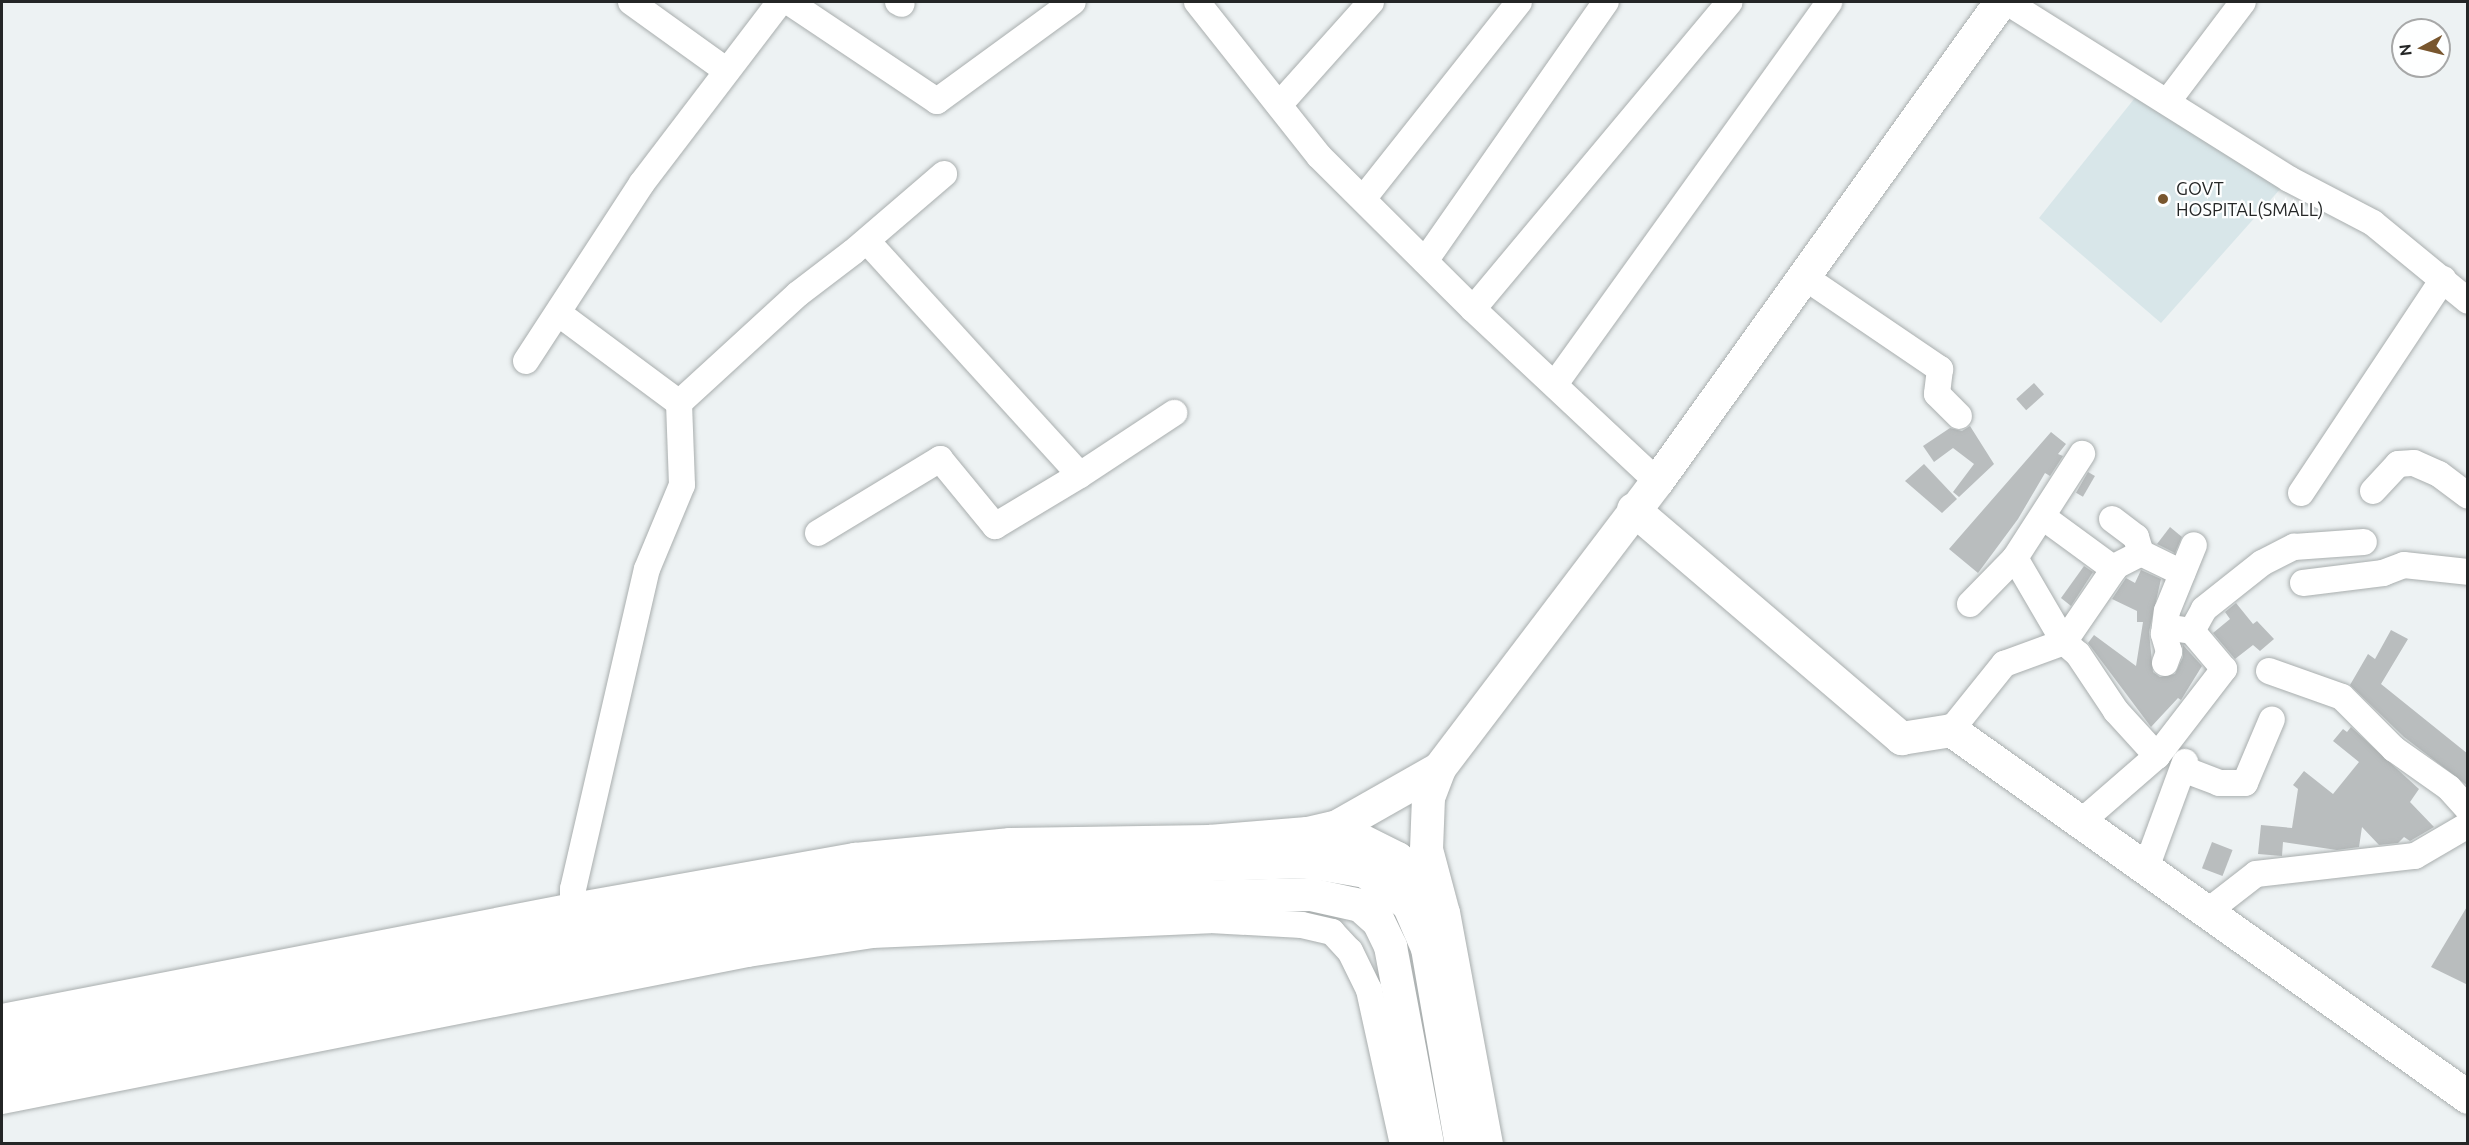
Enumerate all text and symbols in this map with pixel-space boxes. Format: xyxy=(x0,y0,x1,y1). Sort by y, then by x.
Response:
north arrow xyxy=(2391,18,2451,78)
text: N xyxy=(2395,43,2415,57)
place label: GOVT HOSPITAL(SMALL) xyxy=(2176,178,2324,220)
marker: GOVT HOSPITAL(SMALL) xyxy=(2154,190,2172,208)

